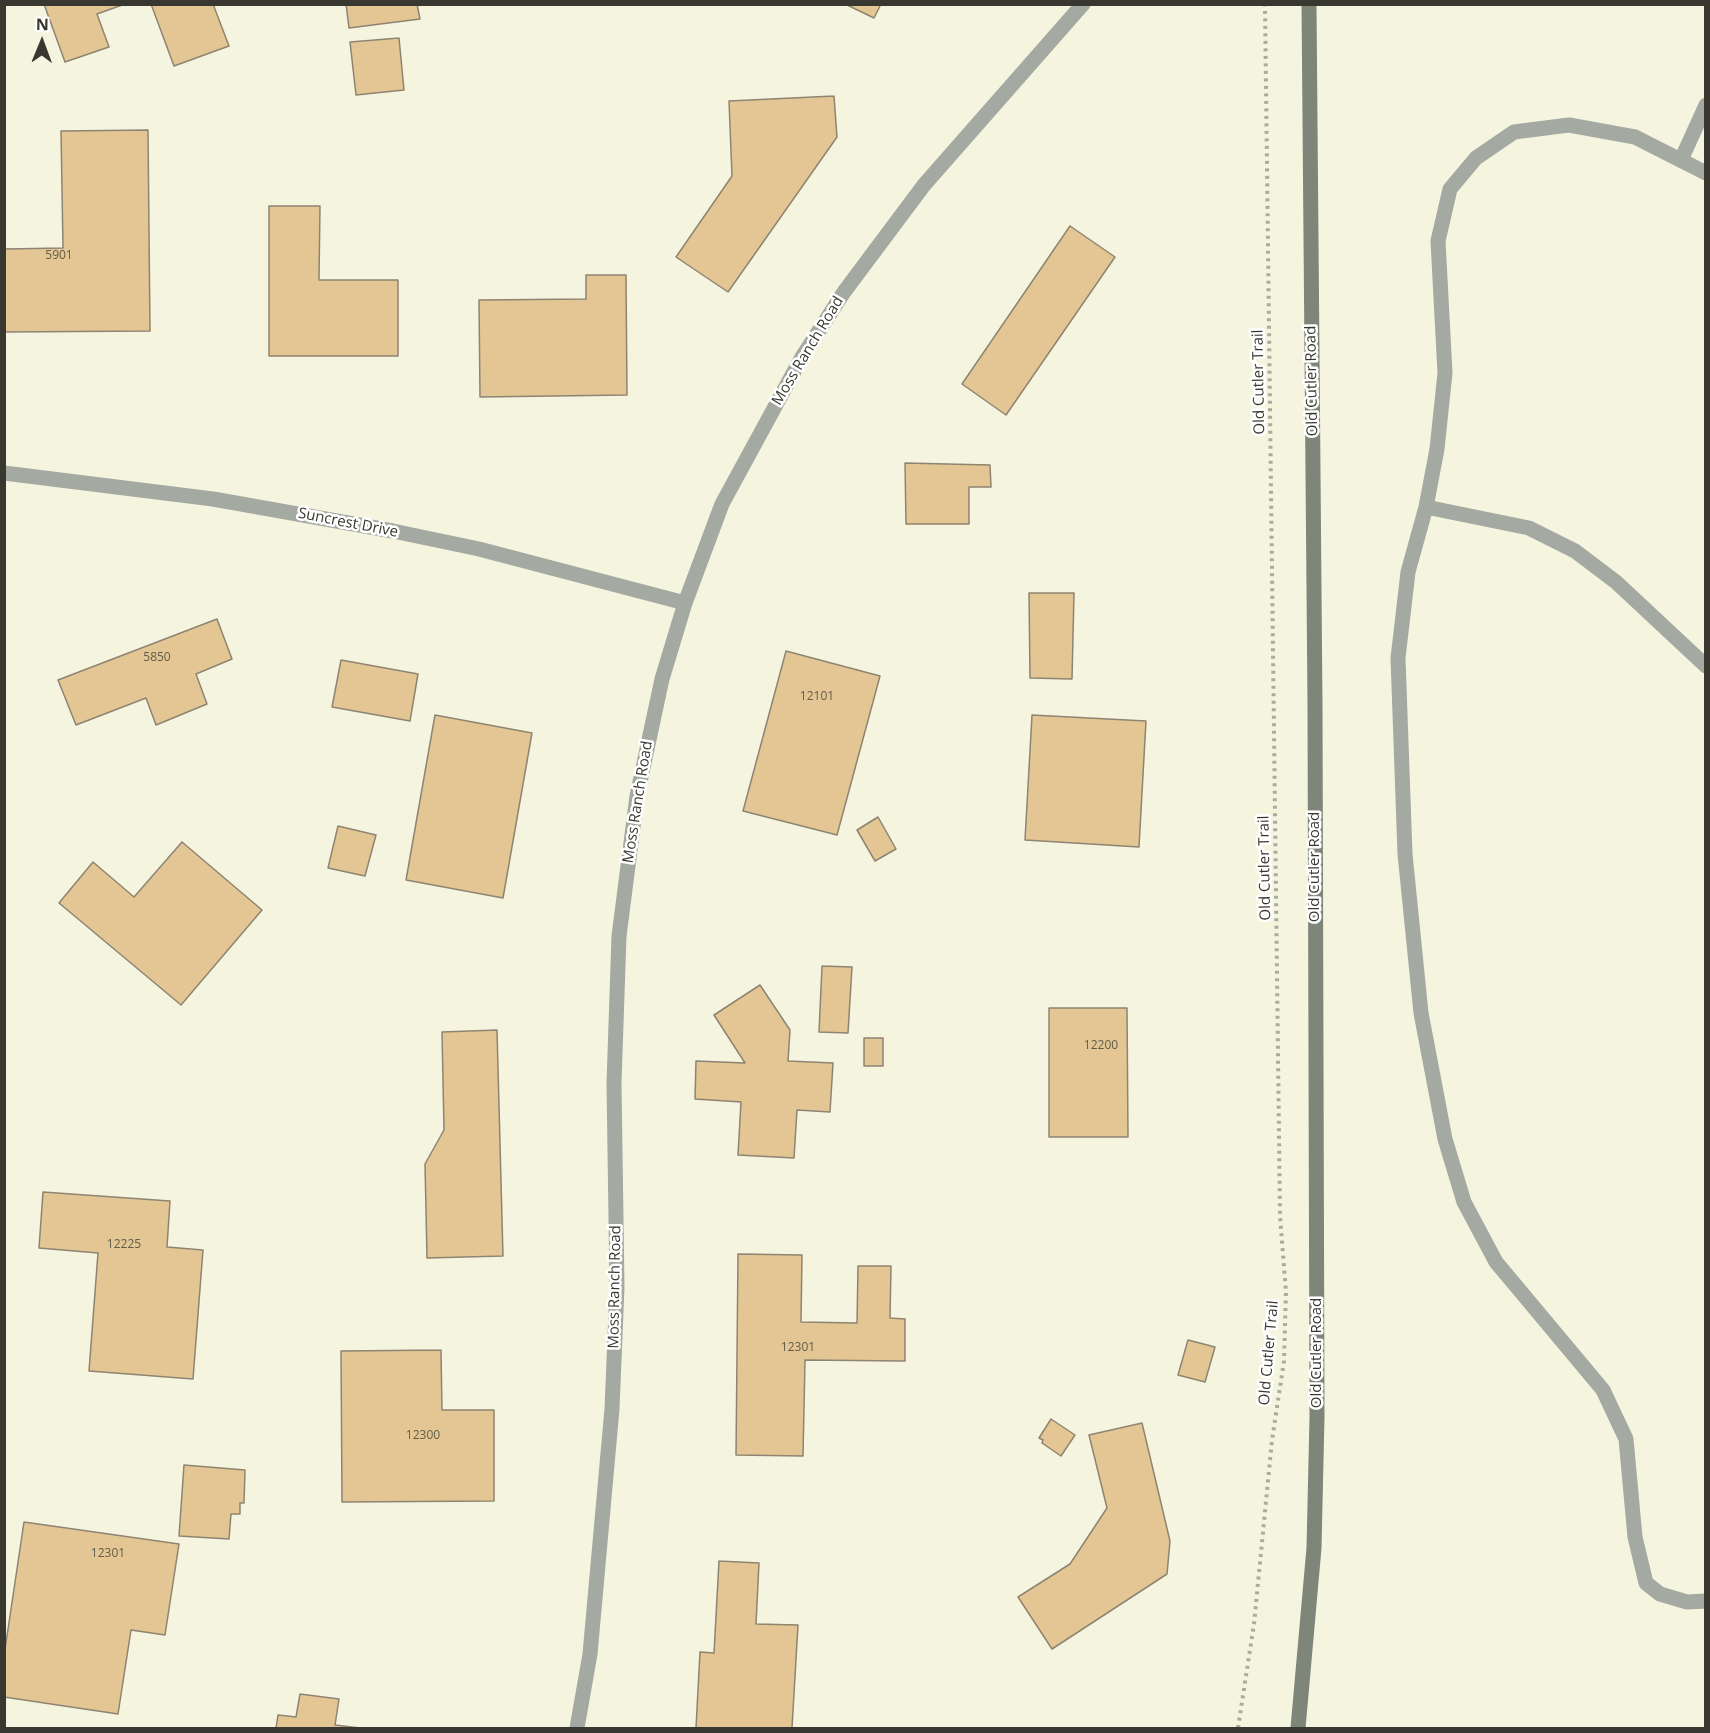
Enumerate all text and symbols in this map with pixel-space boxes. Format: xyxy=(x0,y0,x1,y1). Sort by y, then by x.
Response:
north arrow xyxy=(12,12,72,72)
text: N xyxy=(36,13,49,35)
house number: 5901 xyxy=(45,249,73,263)
street label: Moss Ranch Road xyxy=(768,293,848,409)
street label: Old Cutler Road xyxy=(1302,326,1322,436)
street label: Old Cutler Trail xyxy=(1249,329,1269,435)
street label: Suncrest Drive xyxy=(296,504,400,542)
house number: 5850 xyxy=(143,651,171,665)
house number: 12101 xyxy=(800,690,834,704)
street label: Moss Ranch Road xyxy=(619,740,657,864)
street label: Old Cutler Road xyxy=(1306,812,1324,922)
street label: Old Cutler Trail xyxy=(1255,815,1275,921)
house number: 12200 xyxy=(1084,1039,1118,1053)
street label: Moss Ranch Road xyxy=(605,1225,625,1349)
house number: 12225 xyxy=(107,1238,141,1252)
street label: Old Cutler Road xyxy=(1308,1298,1326,1408)
street label: Old Cutler Trail xyxy=(1255,1300,1283,1406)
house number: 12301 xyxy=(781,1341,815,1355)
house number: 12300 xyxy=(406,1429,440,1443)
house number: 12301 xyxy=(91,1547,125,1561)

